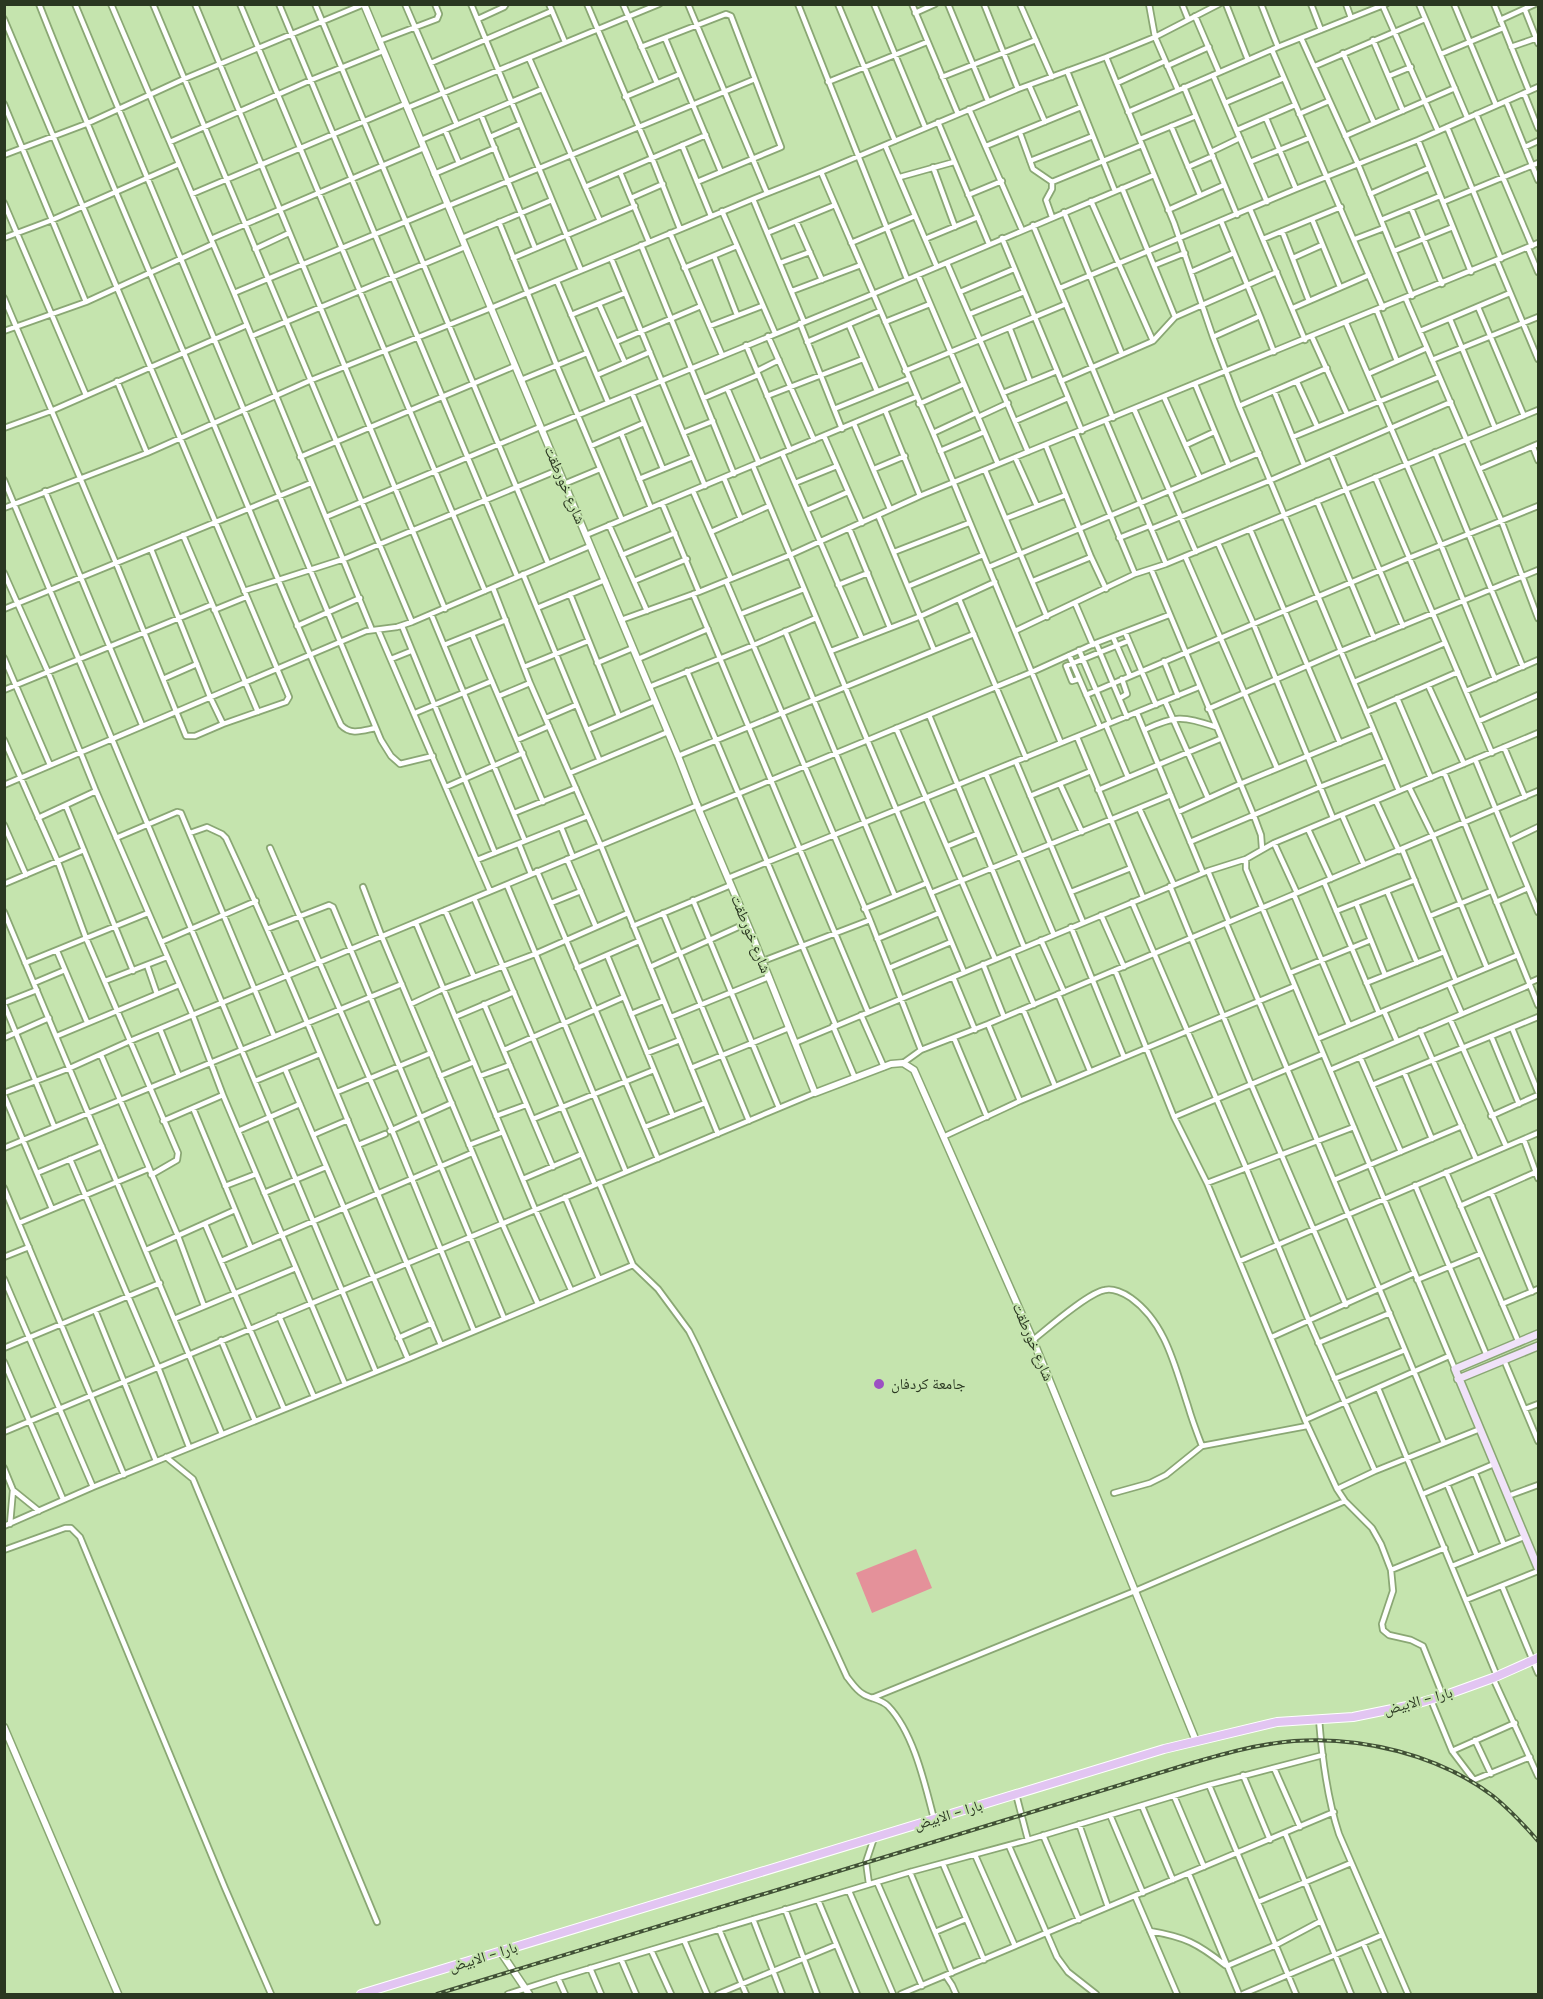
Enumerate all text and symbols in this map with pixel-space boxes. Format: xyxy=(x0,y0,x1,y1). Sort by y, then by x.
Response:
street label: شارع خورطقت xyxy=(540,443,590,527)
street label: شارع خورطقت xyxy=(726,892,776,976)
street label: شارع خورطقت xyxy=(1008,1300,1058,1384)
place label: جامعة كردفان xyxy=(891,1374,966,1394)
marker: جامعة كردفان xyxy=(872,1377,886,1391)
street label: بارا - الابيض xyxy=(1381,1682,1455,1720)
street label: بارا - الابيض xyxy=(911,1795,985,1835)
street label: بارا - الابيض xyxy=(446,1937,520,1977)

